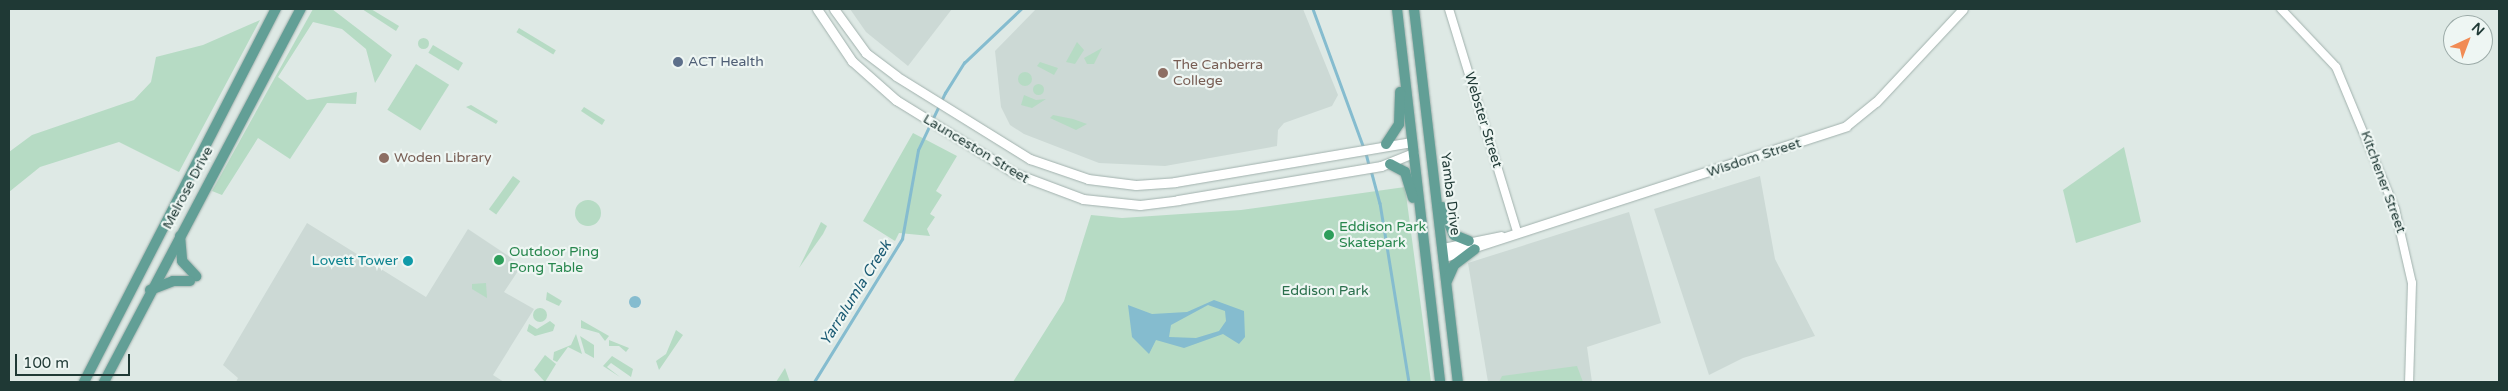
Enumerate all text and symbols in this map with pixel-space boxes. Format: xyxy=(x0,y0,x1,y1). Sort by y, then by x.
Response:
north arrow xyxy=(2443,15,2493,65)
text: N xyxy=(2468,19,2488,39)
place label: ACT Health xyxy=(688,54,764,70)
marker: ACT Health xyxy=(672,56,684,68)
place label: The Canberra College xyxy=(1173,57,1263,90)
marker: The Canberra College xyxy=(1157,67,1169,79)
street label: Webster Street xyxy=(1460,70,1506,170)
street label: Launceston Street xyxy=(920,111,1032,187)
street label: Kitchener Street xyxy=(2357,129,2409,235)
street label: Wisdom Street xyxy=(1705,135,1803,181)
street label: Melrose Drive xyxy=(159,144,217,232)
place label: Woden Library xyxy=(394,150,491,166)
marker: Woden Library xyxy=(378,152,390,164)
street label: Yamba Drive xyxy=(1437,152,1463,236)
place label: Eddison Park Skatepark xyxy=(1339,219,1426,252)
marker: Eddison Park Skatepark xyxy=(1323,229,1335,241)
water label: Yarralumla Creek xyxy=(816,237,896,349)
place label: Outdoor Ping Pong Table xyxy=(509,244,599,276)
place label: Lovett Tower xyxy=(312,253,398,269)
marker: Outdoor Ping Pong Table xyxy=(493,254,505,266)
marker: Lovett Tower xyxy=(402,255,414,267)
park label: Eddison Park xyxy=(1281,283,1369,299)
scale bar xyxy=(18,344,132,376)
text: 100 m xyxy=(23,354,69,372)

